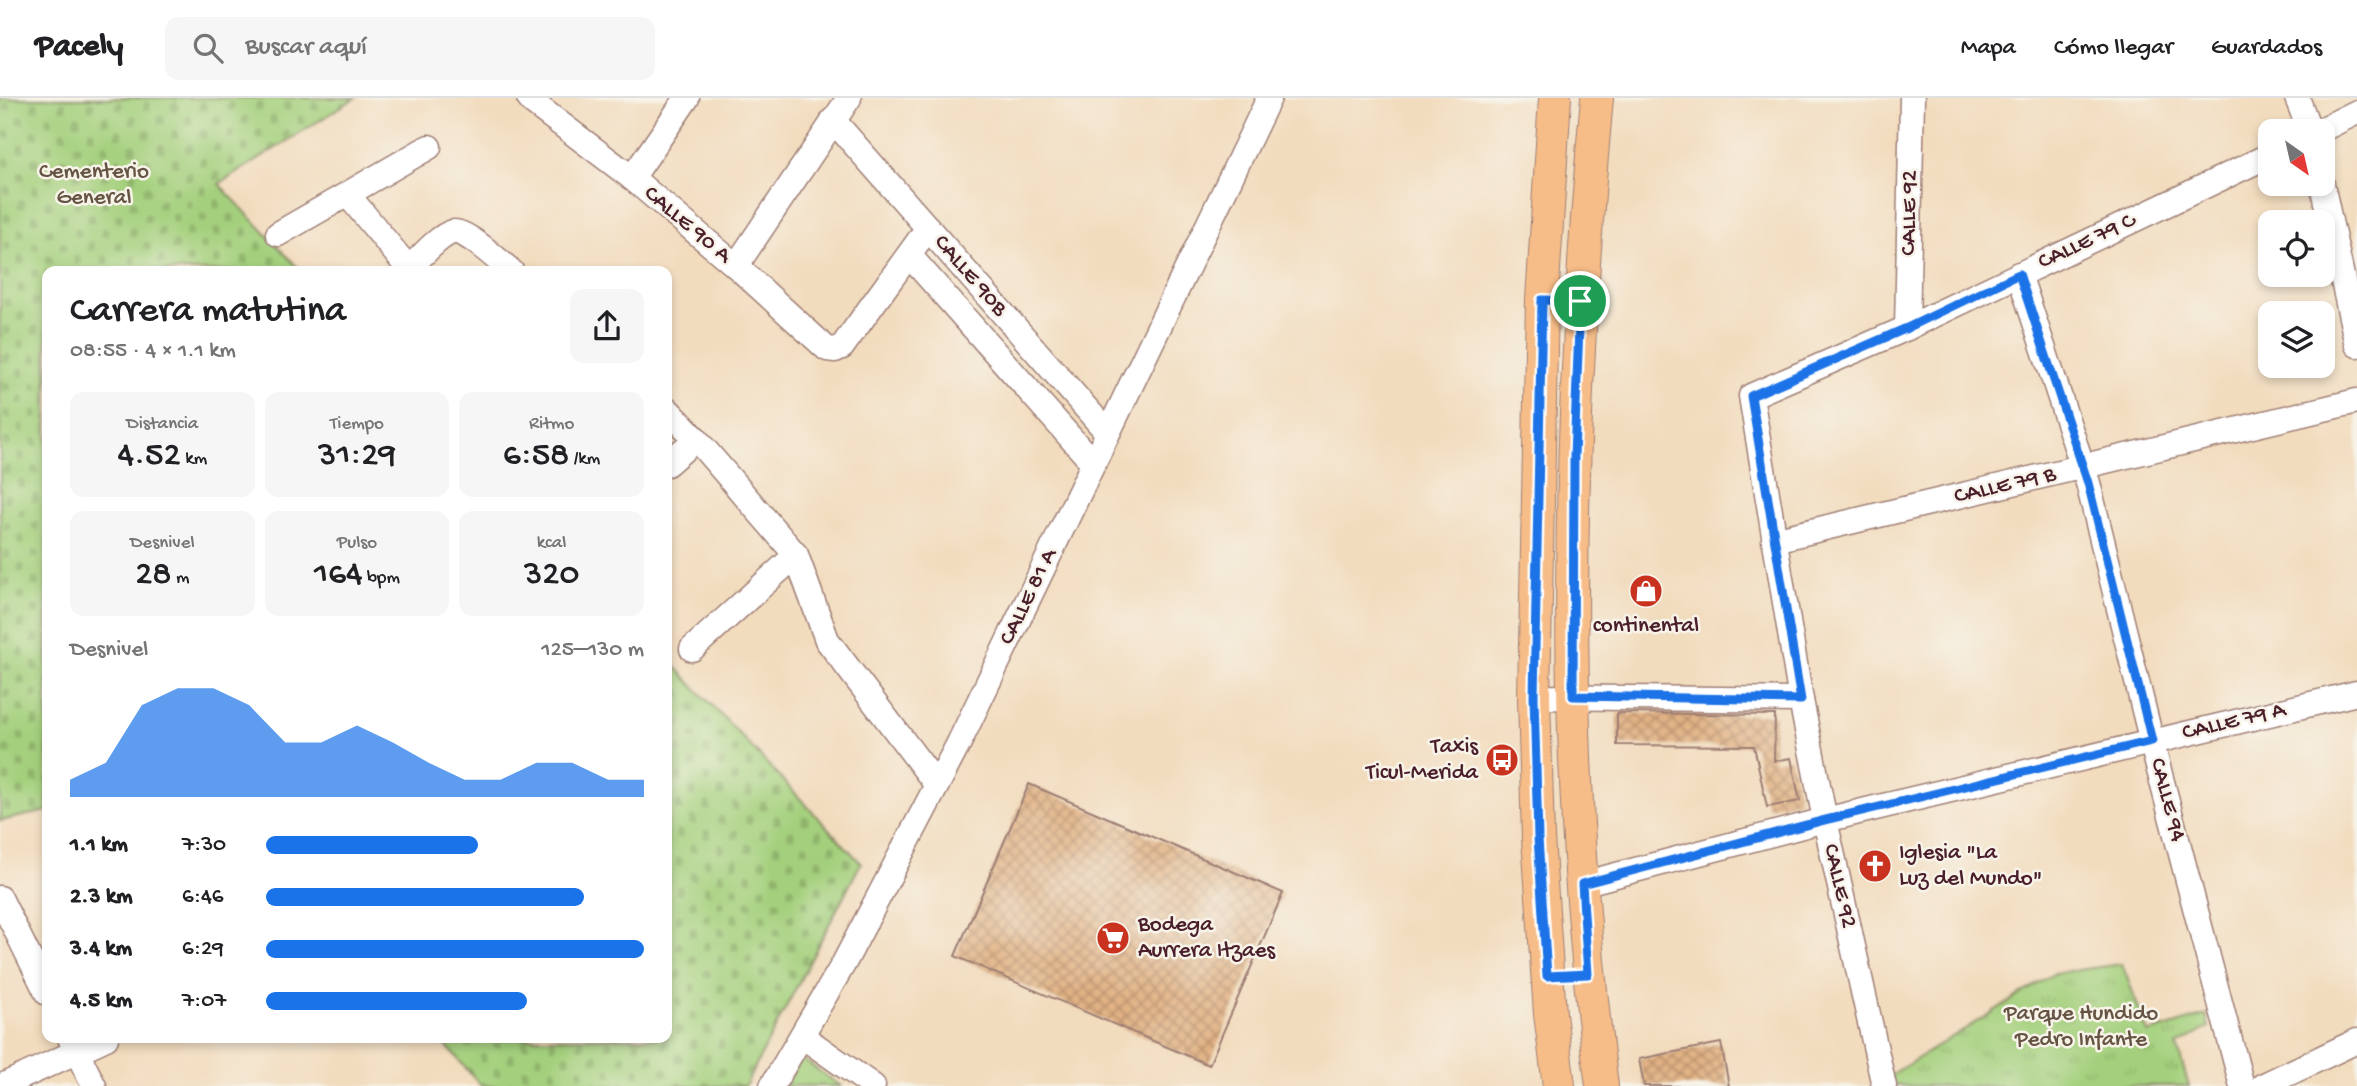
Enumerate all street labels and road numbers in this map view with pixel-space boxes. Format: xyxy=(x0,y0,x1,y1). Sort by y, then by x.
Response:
street label: CALLE 92 xyxy=(1896,170,1924,256)
street label: CALLE 90 A xyxy=(638,181,737,270)
street label: CALLE 79 C xyxy=(2034,207,2141,276)
street label: CALLE 90B xyxy=(927,230,1013,323)
street label: CALLE 79 B xyxy=(1952,461,2060,511)
street label: CALLE 81 A xyxy=(994,543,1064,649)
street label: CALLE 79 A xyxy=(2180,697,2290,747)
street label: CALLE 94 xyxy=(2143,755,2191,845)
street label: CALLE 92 xyxy=(1816,841,1862,931)

